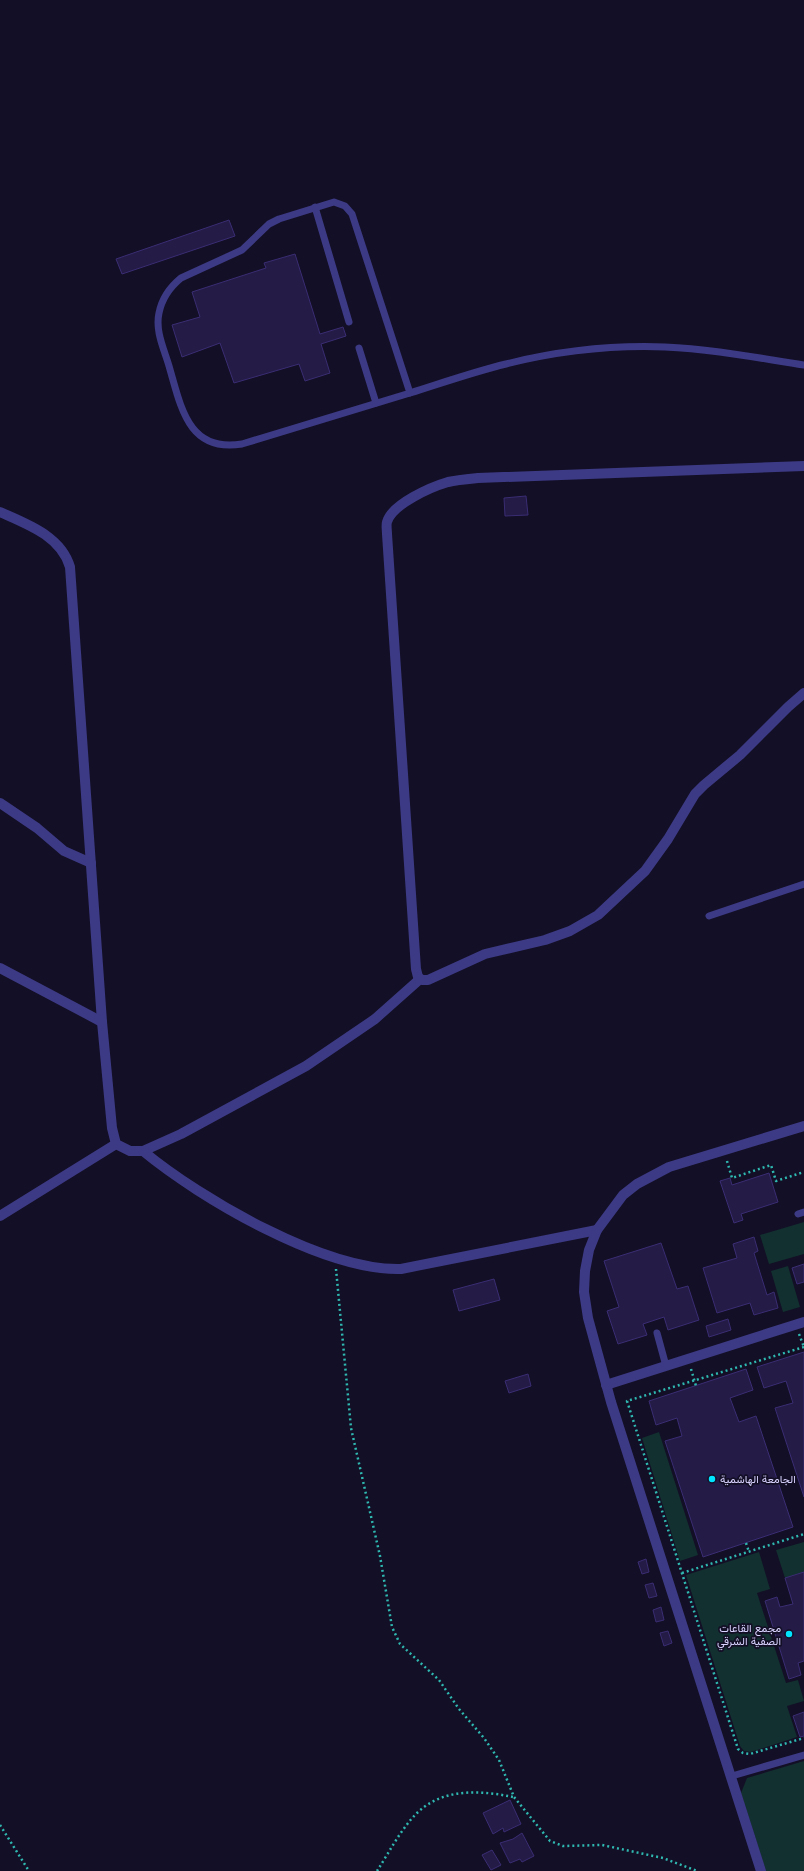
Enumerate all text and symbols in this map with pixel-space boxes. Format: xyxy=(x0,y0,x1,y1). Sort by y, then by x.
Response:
place label: الجامعة الهاشمية xyxy=(720,1473,796,1486)
marker: الجامعة الهاشمية xyxy=(707,1474,717,1484)
place label: مجمع القاعات الصفية الشرقي xyxy=(717,1622,781,1651)
marker: مجمع القاعات الصفية الشرقي xyxy=(784,1629,794,1639)

